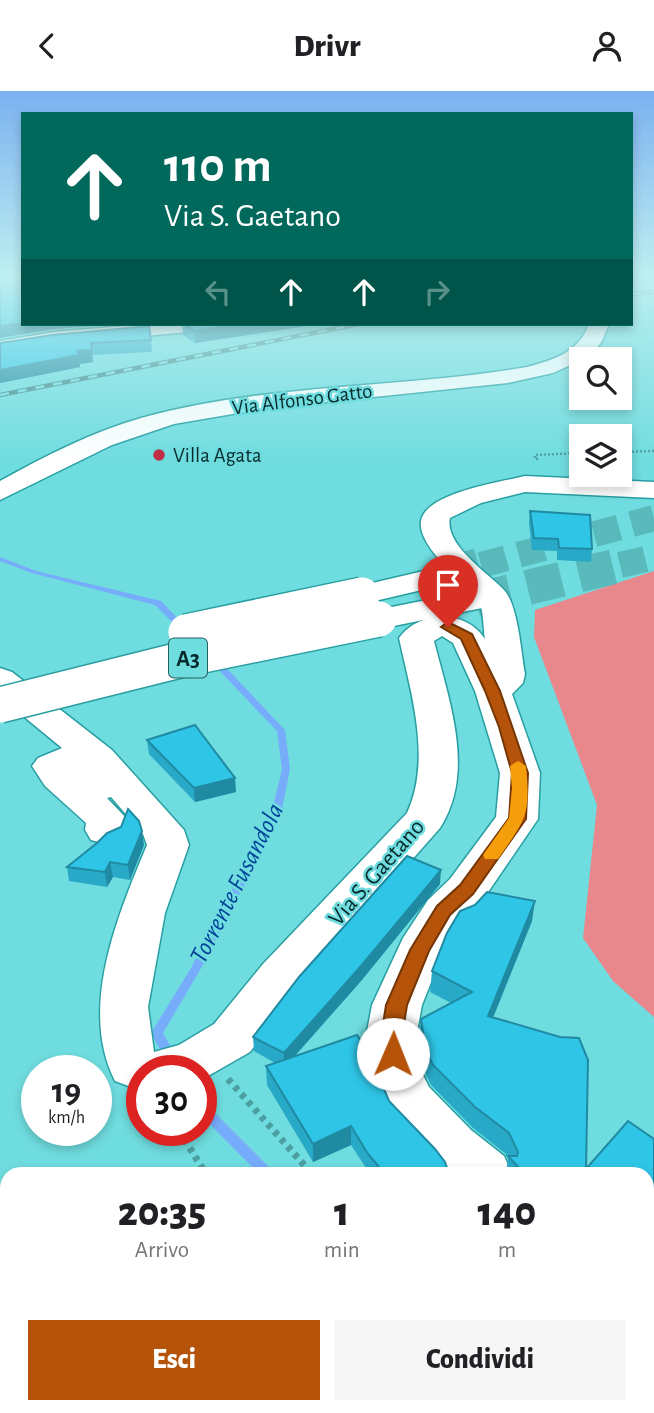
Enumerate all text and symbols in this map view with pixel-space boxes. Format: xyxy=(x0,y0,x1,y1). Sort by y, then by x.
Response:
icon: back xyxy=(28,27,66,65)
icon: person xyxy=(588,27,626,65)
text: Drivr xyxy=(293,30,361,62)
icon: ahead xyxy=(49,140,140,231)
text: 110 m xyxy=(164,142,272,191)
text: Via S. Gaetano xyxy=(164,200,341,232)
icon: left xyxy=(199,273,237,311)
icon: ahead xyxy=(272,273,310,311)
icon: ahead xyxy=(345,273,383,311)
icon: right xyxy=(418,273,456,311)
map controls xyxy=(569,347,632,487)
button: search xyxy=(569,347,632,410)
street label: Via Alfonso Gatto xyxy=(231,380,374,419)
button: layers xyxy=(569,424,632,487)
place label: Villa Agata xyxy=(173,445,262,466)
marker: Villa Agata xyxy=(151,447,167,463)
pin xyxy=(418,555,478,627)
icon: arrive xyxy=(429,566,467,604)
road number: A3 xyxy=(169,639,207,677)
water label: Torrente Fusandola xyxy=(185,799,288,968)
street label: Via S. Gaetano xyxy=(324,815,429,931)
position arrow xyxy=(356,1017,430,1091)
speed limit sign: 30 xyxy=(126,1055,217,1146)
text: 19 xyxy=(52,1074,81,1109)
text: km/h xyxy=(48,1109,85,1127)
text: 20:35 xyxy=(118,1191,206,1233)
text: 1 xyxy=(334,1191,349,1233)
text: 140 xyxy=(477,1191,536,1233)
text: Arrivo xyxy=(135,1239,189,1262)
text: min xyxy=(324,1239,360,1262)
text: m xyxy=(498,1239,516,1262)
button: Esci xyxy=(28,1320,320,1400)
button: Condividi xyxy=(334,1320,626,1400)

